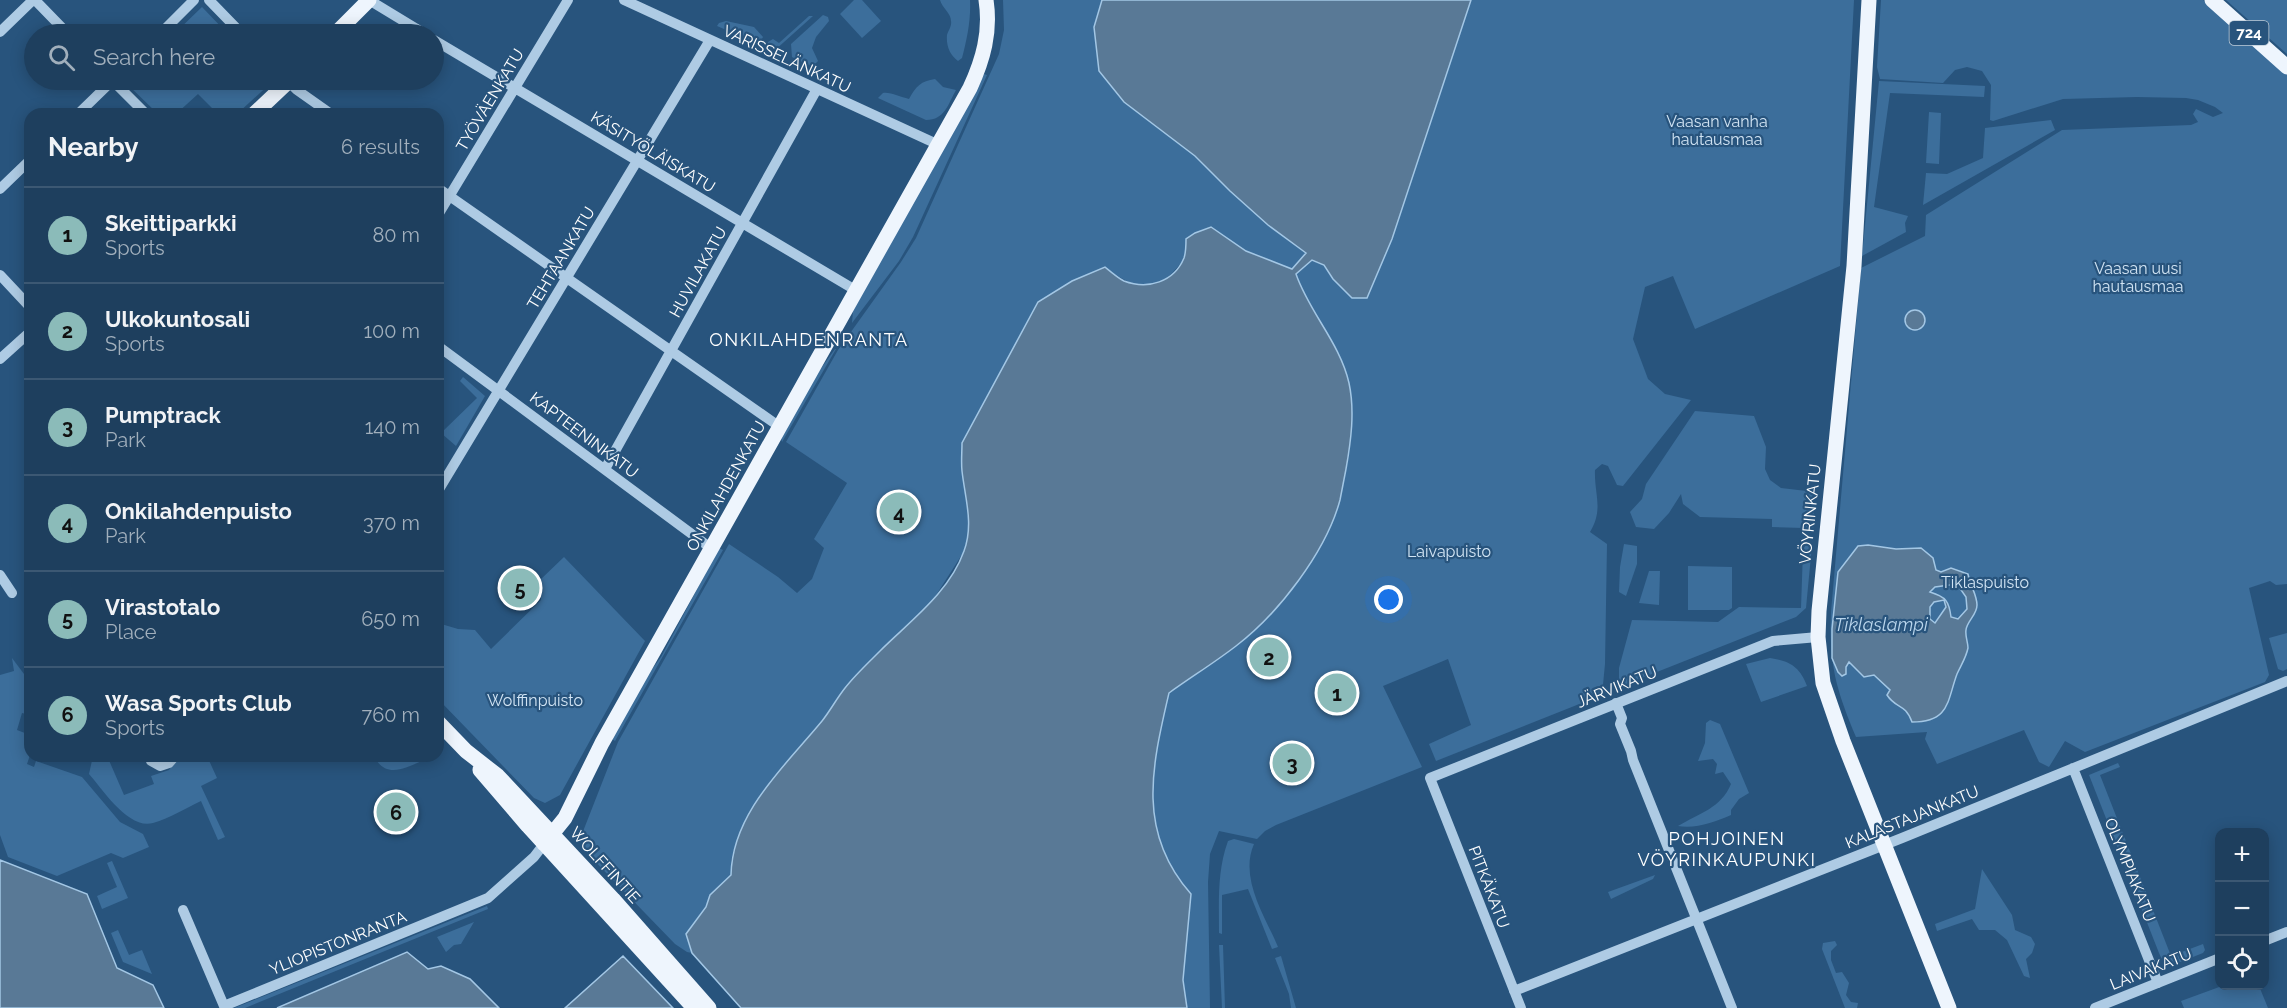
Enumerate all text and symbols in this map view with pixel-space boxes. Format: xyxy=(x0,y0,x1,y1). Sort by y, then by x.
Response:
street label: VARISSELÄNKATU xyxy=(720,20,854,97)
road number: 724 xyxy=(2230,21,2268,45)
search box xyxy=(24,24,444,90)
icon: search xyxy=(45,41,78,74)
text: Search here xyxy=(93,44,215,70)
street label: TYÖVÄENKATU xyxy=(451,45,528,154)
street label: KÄSITYÖLÄISKATU xyxy=(587,106,719,197)
park label: Vaasan vanha hautausmaa xyxy=(1666,112,1768,149)
text: Nearby xyxy=(48,132,138,162)
text: 6 results xyxy=(341,135,420,159)
street label: TEHTAANKATU xyxy=(523,203,599,313)
text: Skeittiparkki xyxy=(105,210,237,236)
text: 1 xyxy=(63,223,72,247)
text: 80 m xyxy=(372,223,420,247)
street label: HUVILAKATU xyxy=(665,223,731,321)
text: Sports xyxy=(105,236,165,260)
park label: Vaasan uusi hautausmaa xyxy=(2092,259,2184,296)
text: Ulkokuntosali xyxy=(105,306,250,332)
text: 2 xyxy=(62,319,73,343)
text: 100 m xyxy=(363,319,420,343)
district label: ONKILAHDENRANTA xyxy=(709,329,909,350)
text: Sports xyxy=(105,332,165,356)
street label: KAPTEENINKATU xyxy=(526,388,642,482)
text: Pumptrack xyxy=(105,402,221,428)
text: 3 xyxy=(62,415,73,439)
text: 140 m xyxy=(365,415,420,439)
street label: ONKILAHDENKATU xyxy=(682,418,770,554)
text: Park xyxy=(105,428,146,452)
street label: VÖYRINKATU xyxy=(1794,463,1825,565)
pin: 4 xyxy=(880,490,918,534)
text: Onkilahdenpuisto xyxy=(105,498,292,524)
text: 4 xyxy=(62,511,73,535)
text: 370 m xyxy=(363,511,420,535)
text: Park xyxy=(105,524,146,548)
park label: Laivapuisto xyxy=(1407,542,1491,561)
pin: 5 xyxy=(500,566,540,610)
park label: Tiklaspuisto xyxy=(1941,573,2029,592)
your location xyxy=(1374,585,1403,614)
text: Virastotalo xyxy=(105,594,220,620)
text: 5 xyxy=(62,607,73,631)
text: 650 m xyxy=(361,607,420,631)
water label: Tiklaslampi xyxy=(1834,614,1929,635)
text: Place xyxy=(105,620,156,644)
pin: 2 xyxy=(1250,634,1288,680)
street label: JÄRVIKATU xyxy=(1574,661,1660,712)
pin: 1 xyxy=(1318,670,1356,716)
text: Wasa Sports Club xyxy=(105,690,292,716)
park label: Wolffinpuisto xyxy=(487,691,583,710)
text: 6 xyxy=(61,703,74,727)
text: 760 m xyxy=(362,703,420,727)
text: Sports xyxy=(105,716,165,740)
pin: 3 xyxy=(1272,740,1312,786)
street label: KALASTAJANKATU xyxy=(1842,781,1982,853)
pin: 6 xyxy=(376,790,416,834)
street label: OLYMPIAKATU xyxy=(2100,815,2160,925)
street label: WOLFFINTIE xyxy=(566,823,644,907)
district label: POHJOINEN VÖYRINKAUPUNKI xyxy=(1638,828,1816,870)
map controls xyxy=(2215,828,2269,990)
button: + xyxy=(2215,828,2269,882)
street label: PITKÄKATU xyxy=(1465,843,1514,931)
button: − xyxy=(2215,882,2269,936)
street label: YLIOPISTONRANTA xyxy=(267,907,409,979)
button: locate xyxy=(2215,936,2269,990)
street label: LAIVAKATU xyxy=(2107,944,2195,994)

